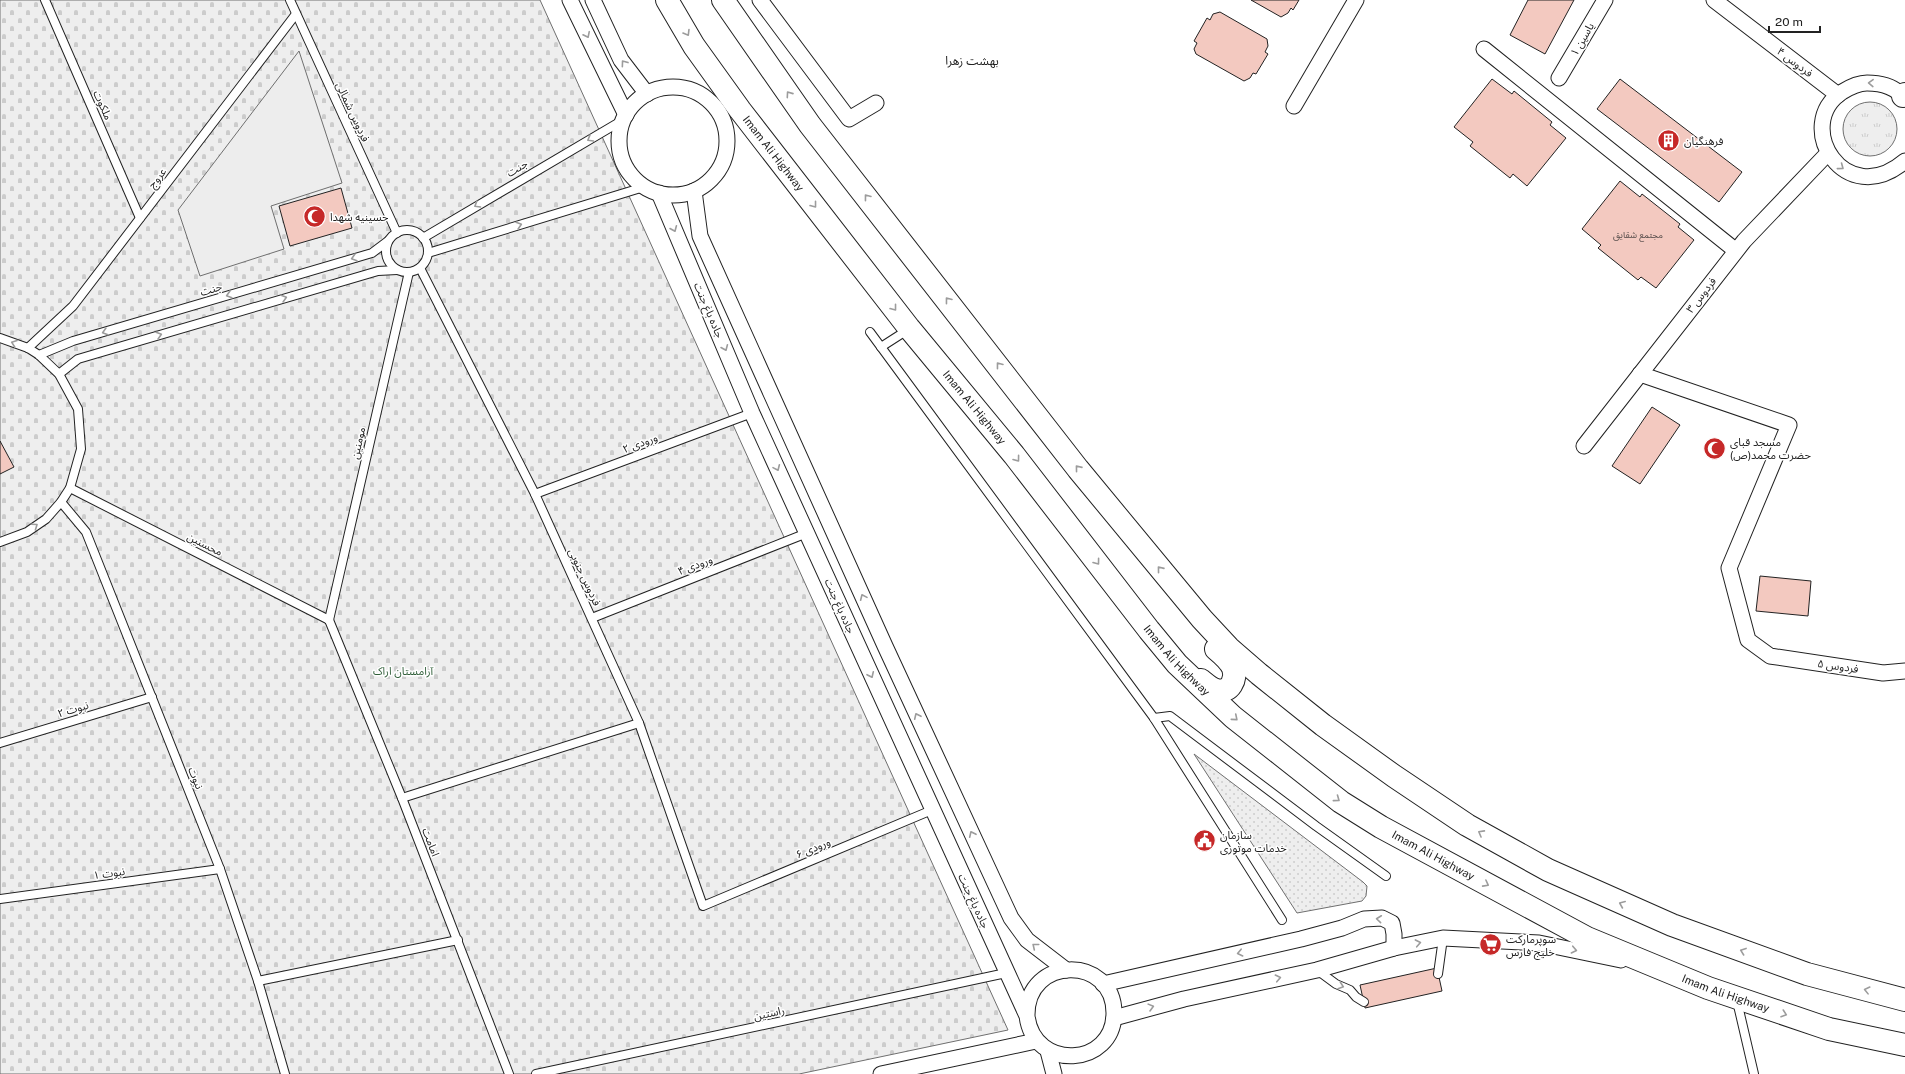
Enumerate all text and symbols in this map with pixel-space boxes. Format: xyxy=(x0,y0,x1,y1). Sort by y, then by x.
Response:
scale bar xyxy=(1769,8,1820,34)
text: 20 m xyxy=(1775,15,1803,29)
street label: یاسین ۱ xyxy=(1568,20,1597,58)
one-way arrow xyxy=(682,29,689,36)
one-way arrow xyxy=(582,31,590,38)
street label: فردوس ۴ xyxy=(1774,45,1815,80)
district label: بهشت زهرا xyxy=(945,54,999,68)
one-way arrow xyxy=(621,60,629,67)
one-way arrow xyxy=(1868,79,1874,87)
street label: فردوس شمالی xyxy=(333,80,372,144)
street label: ملکوت xyxy=(90,88,115,122)
one-way arrow xyxy=(786,91,794,98)
street label: Imam Ali Highway xyxy=(741,113,807,193)
building icon: فرهنگیان xyxy=(1656,128,1682,154)
one-way arrow xyxy=(586,135,594,142)
place label: فرهنگیان xyxy=(1684,135,1723,148)
street label: جنت xyxy=(504,157,531,180)
one-way arrow xyxy=(1837,162,1844,169)
street label: عروج xyxy=(146,165,170,192)
one-way arrow xyxy=(865,195,872,202)
one-way arrow xyxy=(474,201,481,208)
one-way arrow xyxy=(809,201,816,208)
mosque icon: حسینیه شهدا xyxy=(302,204,328,230)
place label: حسینیه شهدا xyxy=(330,211,389,224)
one-way arrow xyxy=(515,221,522,230)
one-way arrow xyxy=(669,224,677,232)
house number: مجتمع شقایق xyxy=(1613,229,1663,242)
one-way arrow xyxy=(351,253,358,262)
street label: فردوس ۳ xyxy=(1684,275,1719,316)
street label: جنت xyxy=(199,280,224,299)
street label: جاده باغ جنت xyxy=(690,281,726,341)
one-way arrow xyxy=(226,290,233,299)
one-way arrow xyxy=(281,295,287,303)
one-way arrow xyxy=(945,297,952,304)
one-way arrow xyxy=(889,304,896,311)
one-way arrow xyxy=(101,327,108,336)
one-way arrow xyxy=(156,331,163,340)
one-way arrow xyxy=(11,339,18,348)
one-way arrow xyxy=(720,344,728,352)
one-way arrow xyxy=(996,363,1003,370)
street label: Imam Ali Highway xyxy=(941,368,1009,447)
street label: مومنین xyxy=(348,426,369,460)
street label: ورودی ۲ xyxy=(621,431,660,456)
mosque icon: مسجد قبای حضرت محمد‌(ص) xyxy=(1701,435,1727,461)
place label: مسجد قبای حضرت محمد‌(ص) xyxy=(1730,436,1811,462)
one-way arrow xyxy=(1012,455,1019,462)
one-way arrow xyxy=(772,463,780,471)
one-way arrow xyxy=(1076,465,1083,473)
one-way arrow xyxy=(31,524,38,531)
street label: محسنین xyxy=(185,530,225,559)
street label: فردوس جنوبی xyxy=(566,547,603,608)
street label: ورودی ۴ xyxy=(676,553,715,578)
one-way arrow xyxy=(1092,558,1099,565)
one-way arrow xyxy=(1158,566,1165,573)
street label: جاده باغ جنت xyxy=(821,577,858,637)
one-way arrow xyxy=(860,594,868,602)
street label: Imam Ali Highway xyxy=(1141,623,1213,698)
street label: فردوس ۵ xyxy=(1817,657,1859,676)
park label: آرامستان اراک xyxy=(373,665,434,678)
one-way arrow xyxy=(866,671,874,679)
street label: نبوت ۲ xyxy=(56,699,90,720)
one-way arrow xyxy=(914,712,922,720)
one-way arrow xyxy=(1230,714,1237,721)
street label: نبوت xyxy=(185,765,206,791)
one-way arrow xyxy=(1332,794,1339,801)
street label: امامت xyxy=(420,826,442,858)
public building icon: سازمان خدمات موتوری xyxy=(1191,828,1217,854)
street label: Imam Ali Highway xyxy=(1390,828,1477,882)
place label: سازمان خدمات موتوری xyxy=(1220,829,1287,855)
one-way arrow xyxy=(969,830,977,838)
one-way arrow xyxy=(1478,830,1485,838)
street label: ورودی ۶ xyxy=(794,835,833,862)
street label: نبوت ۱ xyxy=(92,865,126,882)
street label: جاده باغ جنت xyxy=(954,872,992,931)
one-way arrow xyxy=(1482,879,1489,887)
one-way arrow xyxy=(1619,901,1627,909)
one-way arrow xyxy=(1376,915,1382,924)
supermarket icon: سوپرمارکت خلیج فارس xyxy=(1478,932,1504,958)
place label: سوپرمارکت خلیج فارس xyxy=(1506,933,1557,960)
one-way arrow xyxy=(1415,940,1421,948)
one-way arrow xyxy=(1032,944,1039,951)
one-way arrow xyxy=(1571,946,1577,954)
one-way arrow xyxy=(1740,947,1747,955)
one-way arrow xyxy=(1237,948,1243,956)
street label: Imam Ali Highway xyxy=(1680,972,1771,1014)
one-way arrow xyxy=(1275,975,1281,983)
one-way arrow xyxy=(1337,981,1344,989)
one-way arrow xyxy=(1864,987,1870,995)
street label: راستین xyxy=(752,1004,786,1023)
one-way arrow xyxy=(1148,1004,1155,1012)
one-way arrow xyxy=(1781,1009,1788,1017)

